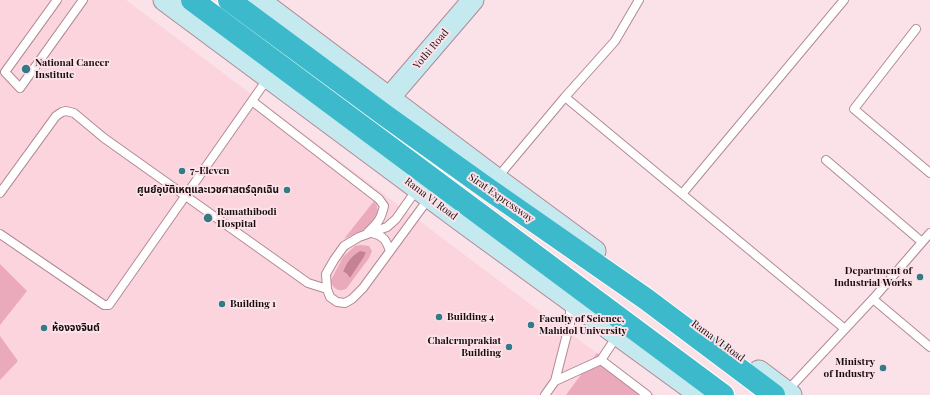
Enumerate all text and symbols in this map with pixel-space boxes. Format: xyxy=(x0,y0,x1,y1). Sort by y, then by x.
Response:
street label: Yothi Road xyxy=(411,27,451,71)
place label: National Cancer Institute xyxy=(35,57,109,80)
marker: National Cancer Institute xyxy=(20,63,32,75)
place label: 7-Eleven xyxy=(190,165,230,177)
marker: 7-Eleven xyxy=(177,166,187,176)
street label: Sirat Expressway xyxy=(466,171,536,225)
street label: Rama VI Road xyxy=(402,175,460,223)
place label: ศูนย์อุบัติเหตุและเวชศาสตร์ฉุกเฉิน xyxy=(137,184,279,196)
marker: ศูนย์อุบัติเหตุและเวชศาสตร์ฉุกเฉิน xyxy=(282,185,292,195)
place label: Ramathibodi Hospital xyxy=(217,206,277,230)
marker: Ramathibodi Hospital xyxy=(202,212,214,224)
place label: Department of Industrial Works xyxy=(834,265,912,288)
marker: Department of Industrial Works xyxy=(915,272,925,282)
place label: Building 1 xyxy=(230,298,276,310)
marker: Building 1 xyxy=(217,299,227,309)
place label: Building 4 xyxy=(447,311,494,323)
marker: Building 4 xyxy=(434,312,444,322)
place label: Faculty of Science, Mahidol University xyxy=(539,313,627,336)
street label: Rama VI Road xyxy=(689,318,747,364)
marker: Faculty of Science, Mahidol University xyxy=(526,320,536,330)
place label: ห้องจงจินต์ xyxy=(52,322,100,334)
marker: ห้องจงจินต์ xyxy=(39,323,49,333)
place label: Chalermprakiat Building xyxy=(427,335,501,358)
marker: Chalermprakiat Building xyxy=(504,342,514,352)
place label: Ministry of Industry xyxy=(824,356,875,380)
marker: Ministry of Industry xyxy=(878,363,888,373)

